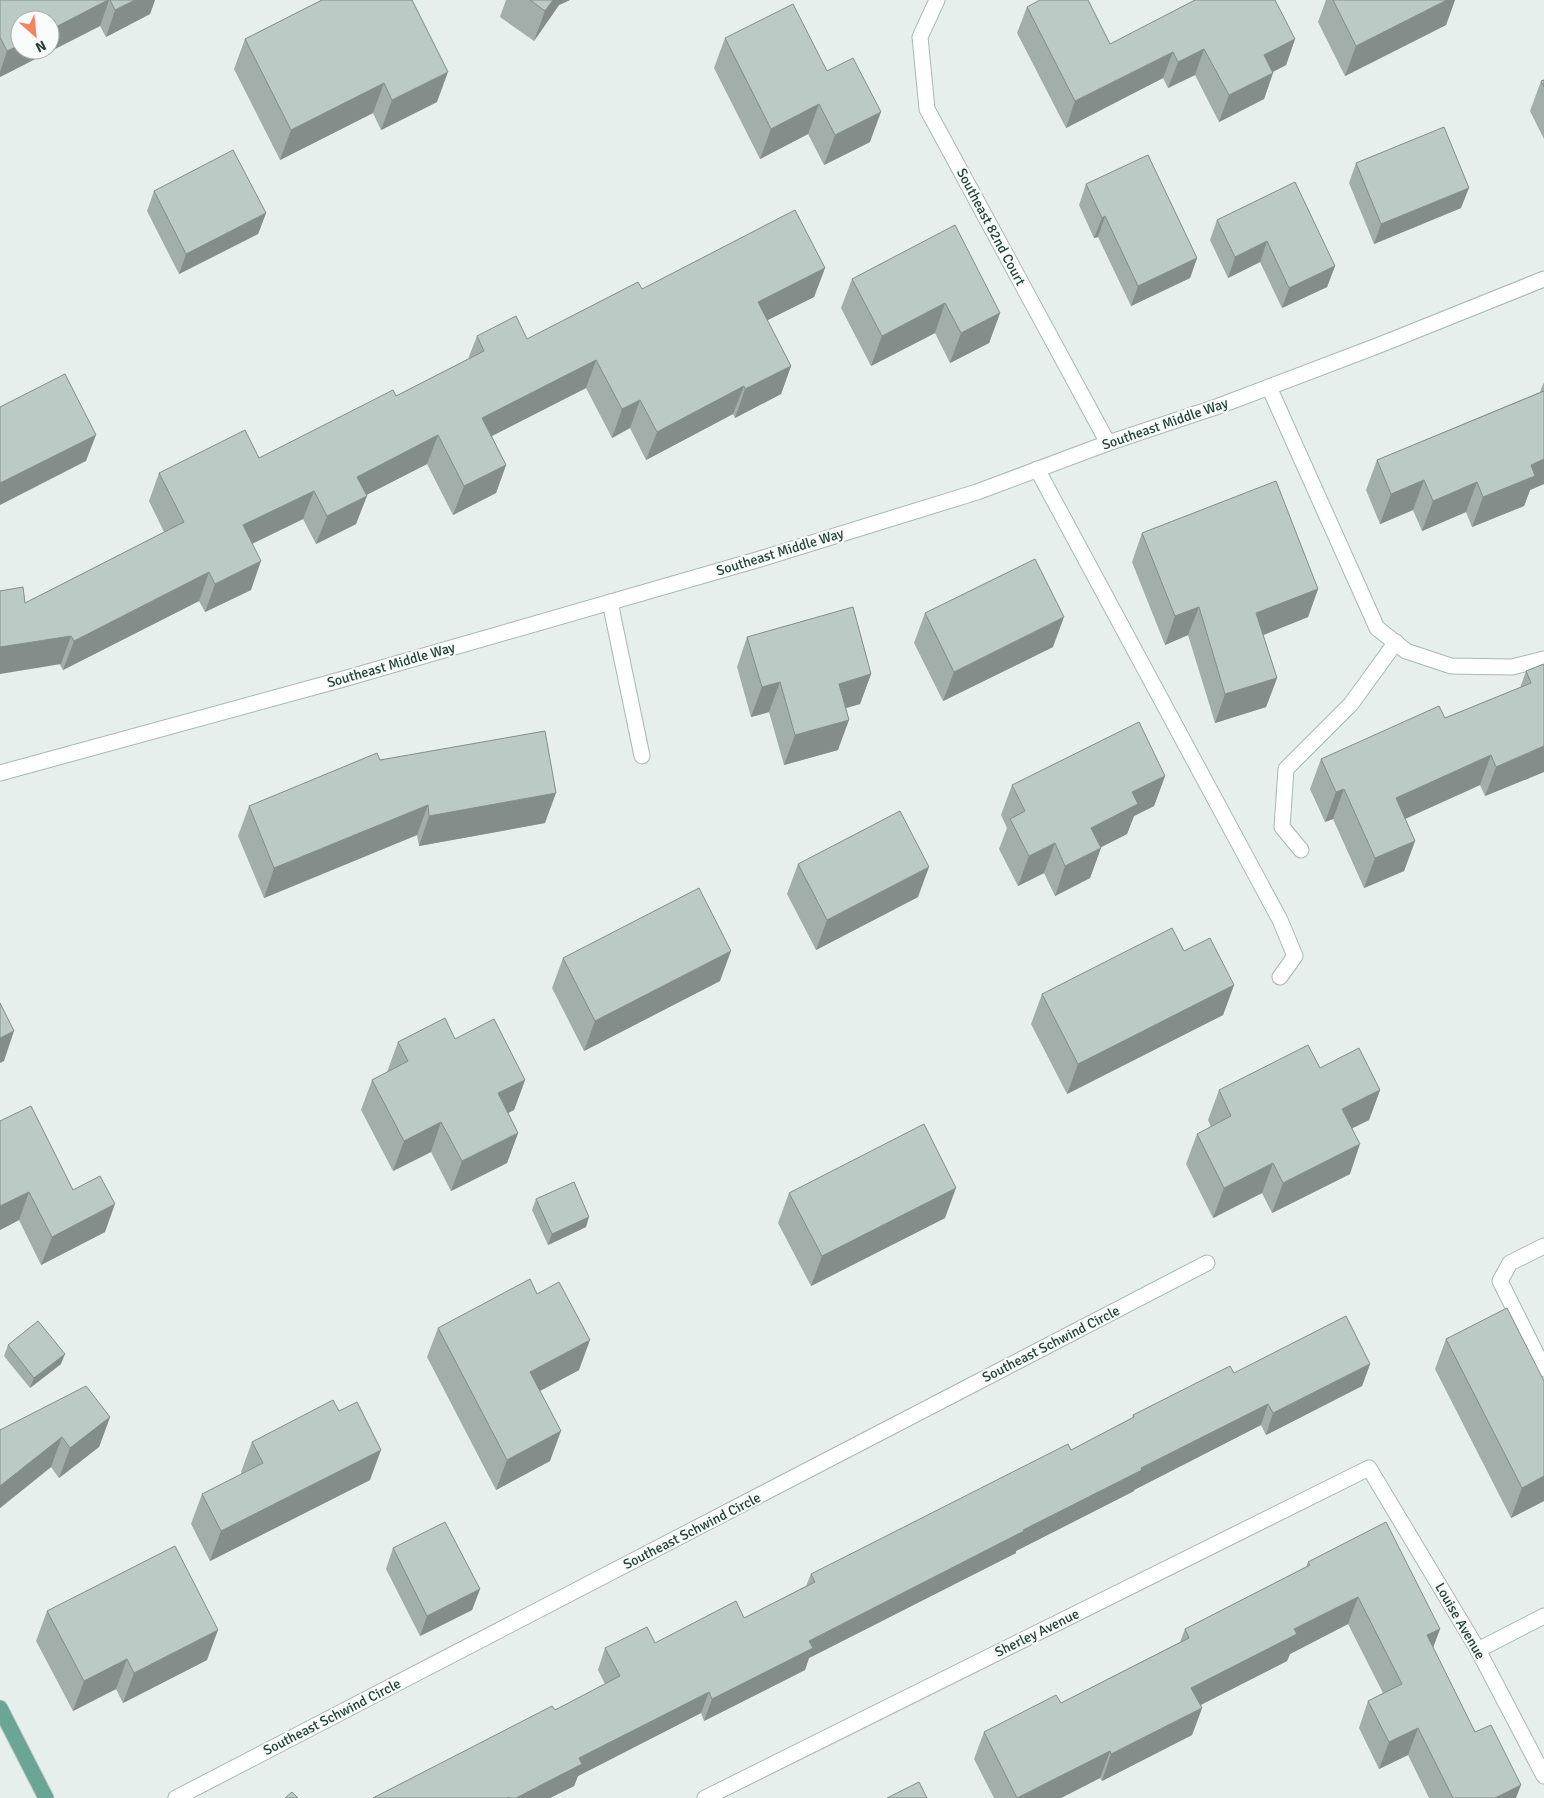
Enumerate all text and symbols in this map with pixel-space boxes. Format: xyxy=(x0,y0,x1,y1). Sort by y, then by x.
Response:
north arrow xyxy=(10,10,60,60)
text: N xyxy=(32,36,49,56)
street label: Southeast 82nd Court xyxy=(953,165,1029,289)
street label: Southeast Middle Way xyxy=(1100,394,1231,454)
street label: Southeast Middle Way xyxy=(714,524,846,579)
street label: Southeast Middle Way xyxy=(325,638,457,691)
street label: Southeast Schwind Circle xyxy=(979,1302,1123,1386)
street label: Southeast Schwind Circle xyxy=(620,1489,764,1573)
street label: Louise Avenue xyxy=(1431,1580,1489,1662)
street label: Sherley Avenue xyxy=(992,1605,1082,1661)
street label: Southeast Schwind Circle xyxy=(260,1675,404,1759)

